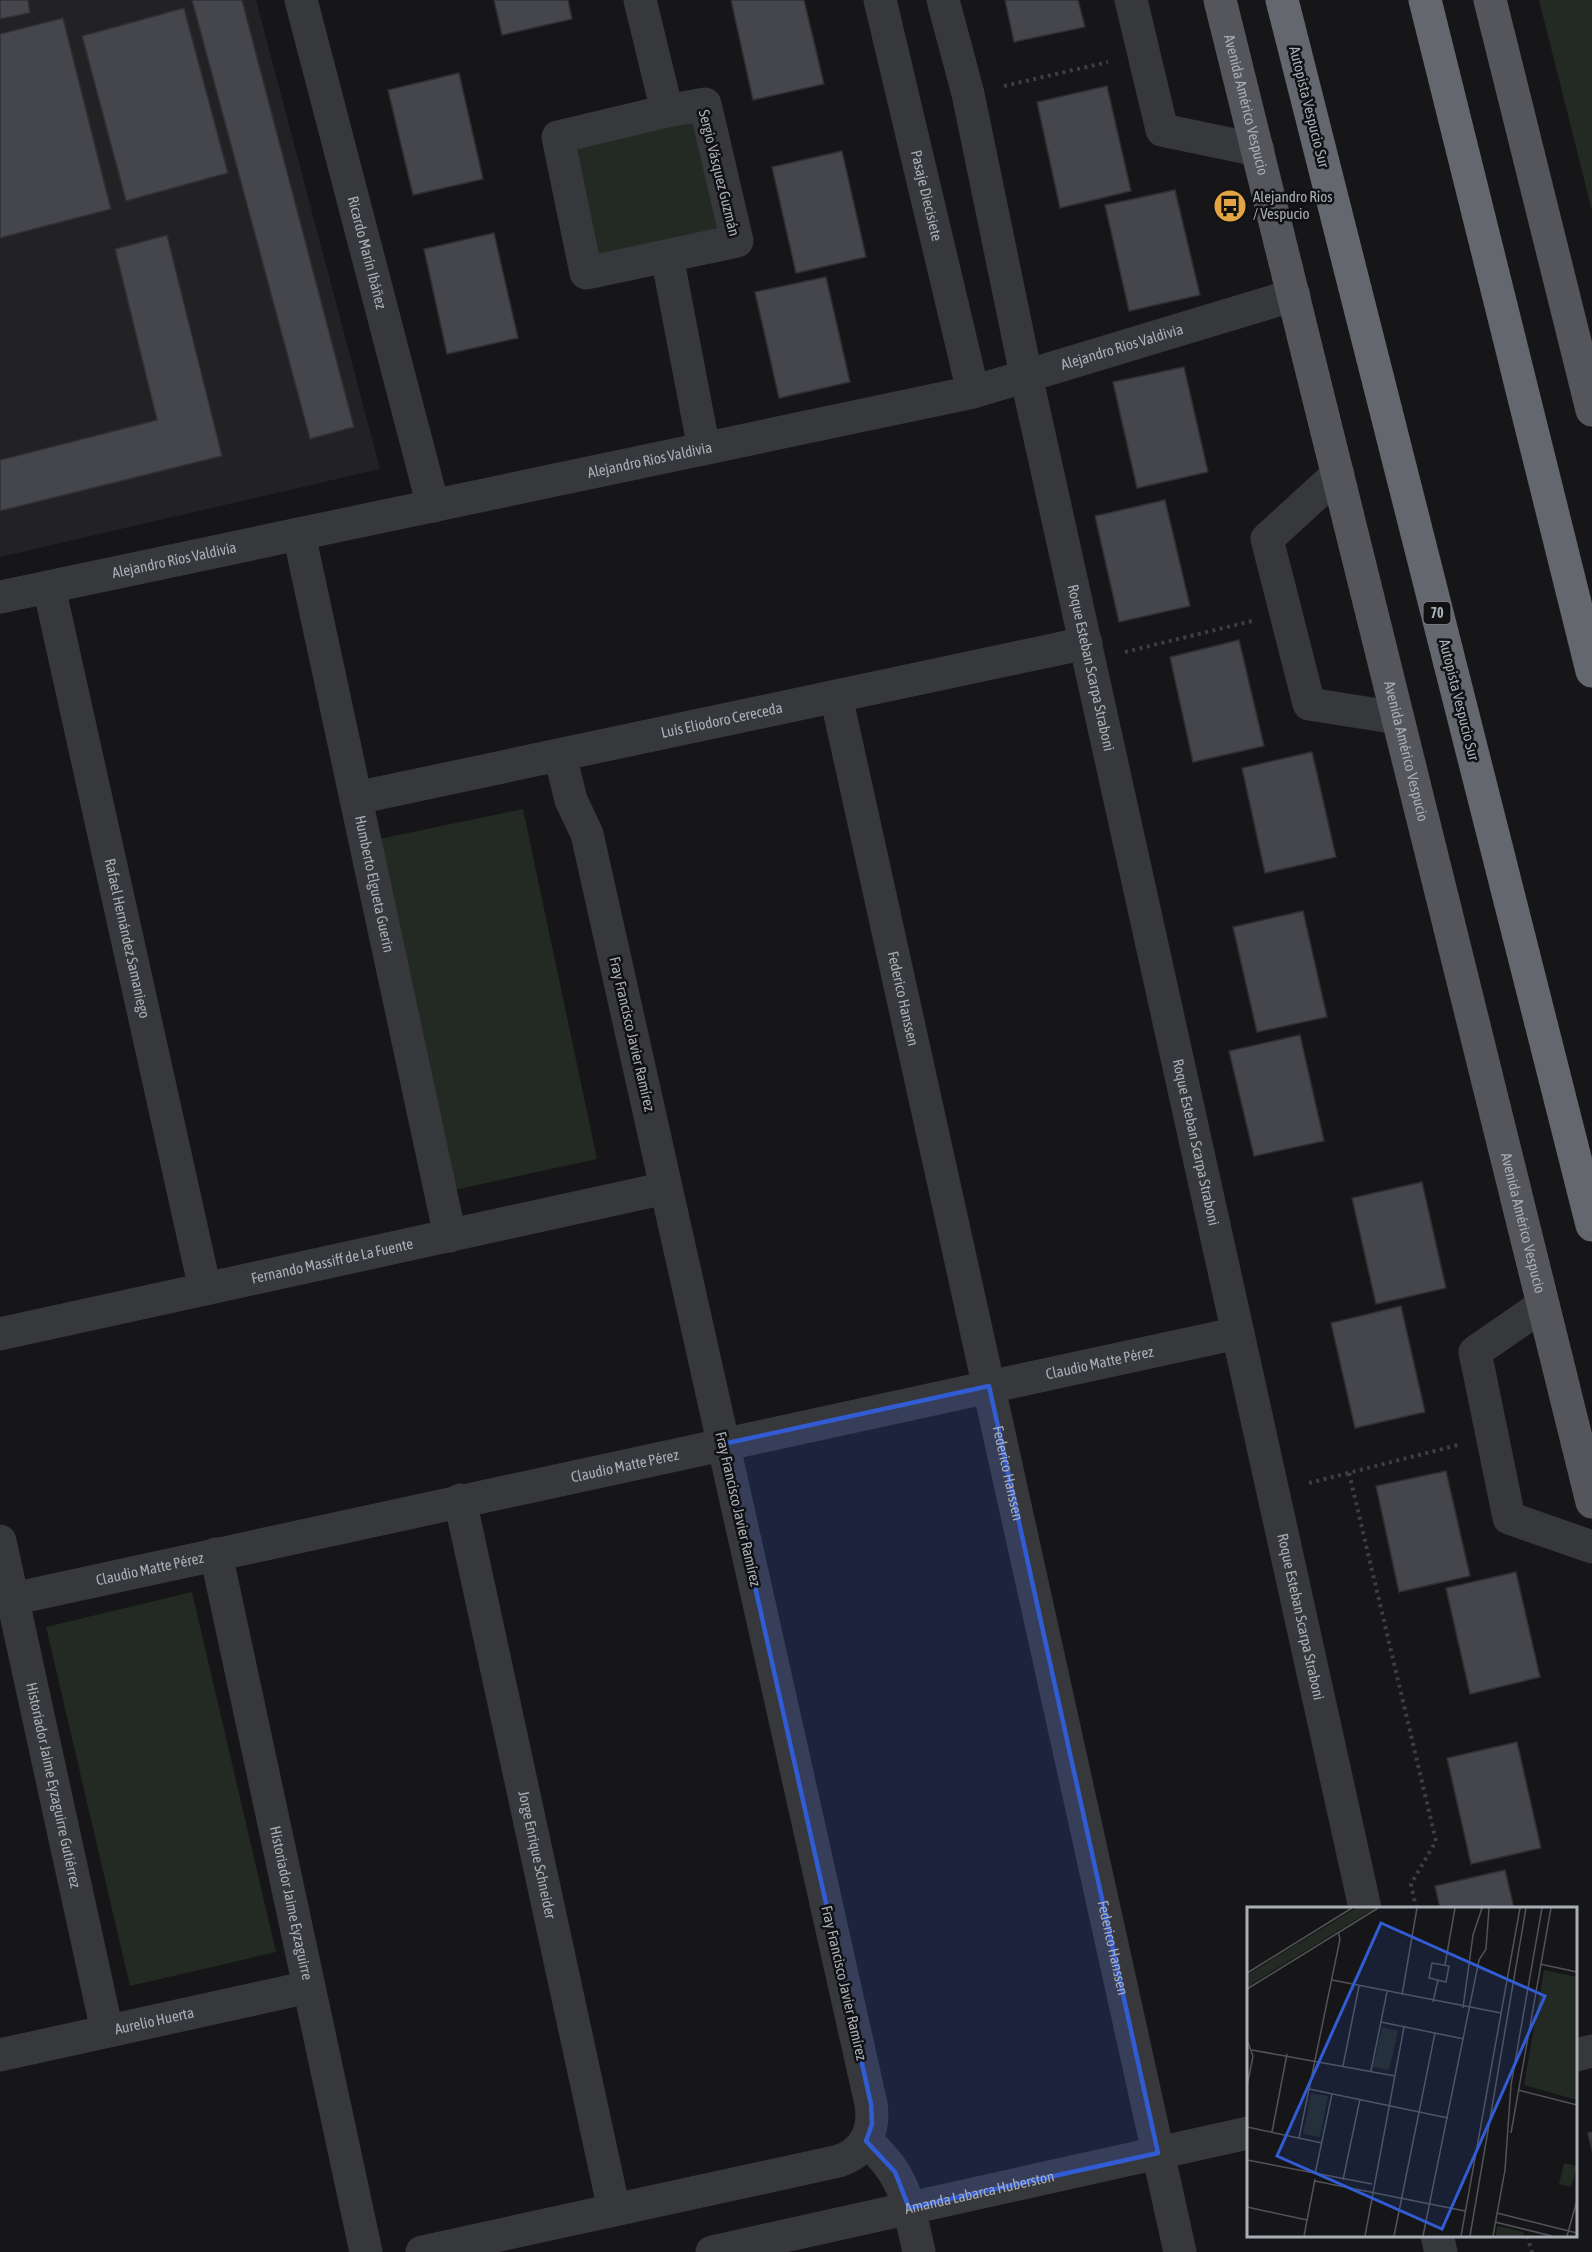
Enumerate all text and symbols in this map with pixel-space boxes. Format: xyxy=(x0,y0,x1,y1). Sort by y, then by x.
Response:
street label: Avenida Américo Vespucio xyxy=(1221,33,1272,177)
street label: Autopista Vespucio Sur xyxy=(1286,44,1333,170)
street label: Sergio Vásquez Guzmán xyxy=(696,108,743,238)
street label: Pasaje Diecisiete xyxy=(908,148,946,243)
bus stop icon: Alejandro Rios / Vespucio xyxy=(1212,188,1248,224)
place label: Alejandro Rios / Vespucio xyxy=(1253,188,1333,222)
street label: Ricardo Marín Ibáñez xyxy=(345,194,390,311)
street label: Alejandro Ríos Valdivia xyxy=(1059,320,1185,373)
street label: Alejandro Ríos Valdivia xyxy=(586,438,713,481)
street label: Alejandro Ríos Valdivia xyxy=(110,538,238,581)
street label: Roque Esteban Scarpa Straboni xyxy=(1065,583,1118,753)
road number: 70 xyxy=(1424,602,1450,624)
street label: Autopista Vespucio Sur xyxy=(1436,637,1483,763)
street label: Avenida Américo Vespucio xyxy=(1381,679,1432,823)
street label: Luís Eliodoro Cereceda xyxy=(659,699,784,741)
street label: Humberto Elgueta Guerin xyxy=(352,814,398,954)
street label: Rafael Hernández Samaniego xyxy=(102,857,154,1020)
street label: Federico Hanssen xyxy=(885,950,922,1048)
street label: Fray Francisco Javier Ramírez xyxy=(606,955,659,1113)
street label: Roque Esteban Scarpa Straboni xyxy=(1169,1057,1223,1227)
street label: Avenida Américo Vespucio xyxy=(1498,1151,1549,1295)
street label: Fernando Massiff de La Fuente xyxy=(250,1235,415,1287)
street label: Claudio Matte Pérez xyxy=(1044,1342,1156,1382)
street label: Federico Hanssen xyxy=(990,1424,1027,1522)
street label: Fray Francisco Javier Ramírez xyxy=(712,1430,765,1588)
street label: Claudio Matte Pérez xyxy=(569,1445,681,1486)
street label: Roque Esteban Scarpa Straboni xyxy=(1274,1532,1328,1702)
street label: Claudio Matte Pérez xyxy=(94,1549,206,1589)
street label: Historiador Jaime Eyzaguirre Gutiérrez xyxy=(23,1681,85,1890)
street label: Jorge Enrique Schneider xyxy=(515,1789,560,1921)
street label: Historiador Jaime Eyzaguirre xyxy=(267,1824,316,1982)
street label: Federico Hanssen xyxy=(1094,1899,1132,1997)
street label: Fray Francisco Javier Ramírez xyxy=(818,1904,871,2062)
inset map xyxy=(1247,1907,1577,2237)
street label: Aurelio Huerta xyxy=(113,2004,195,2038)
street label: Amanda Labarca Huberston xyxy=(903,2167,1056,2217)

